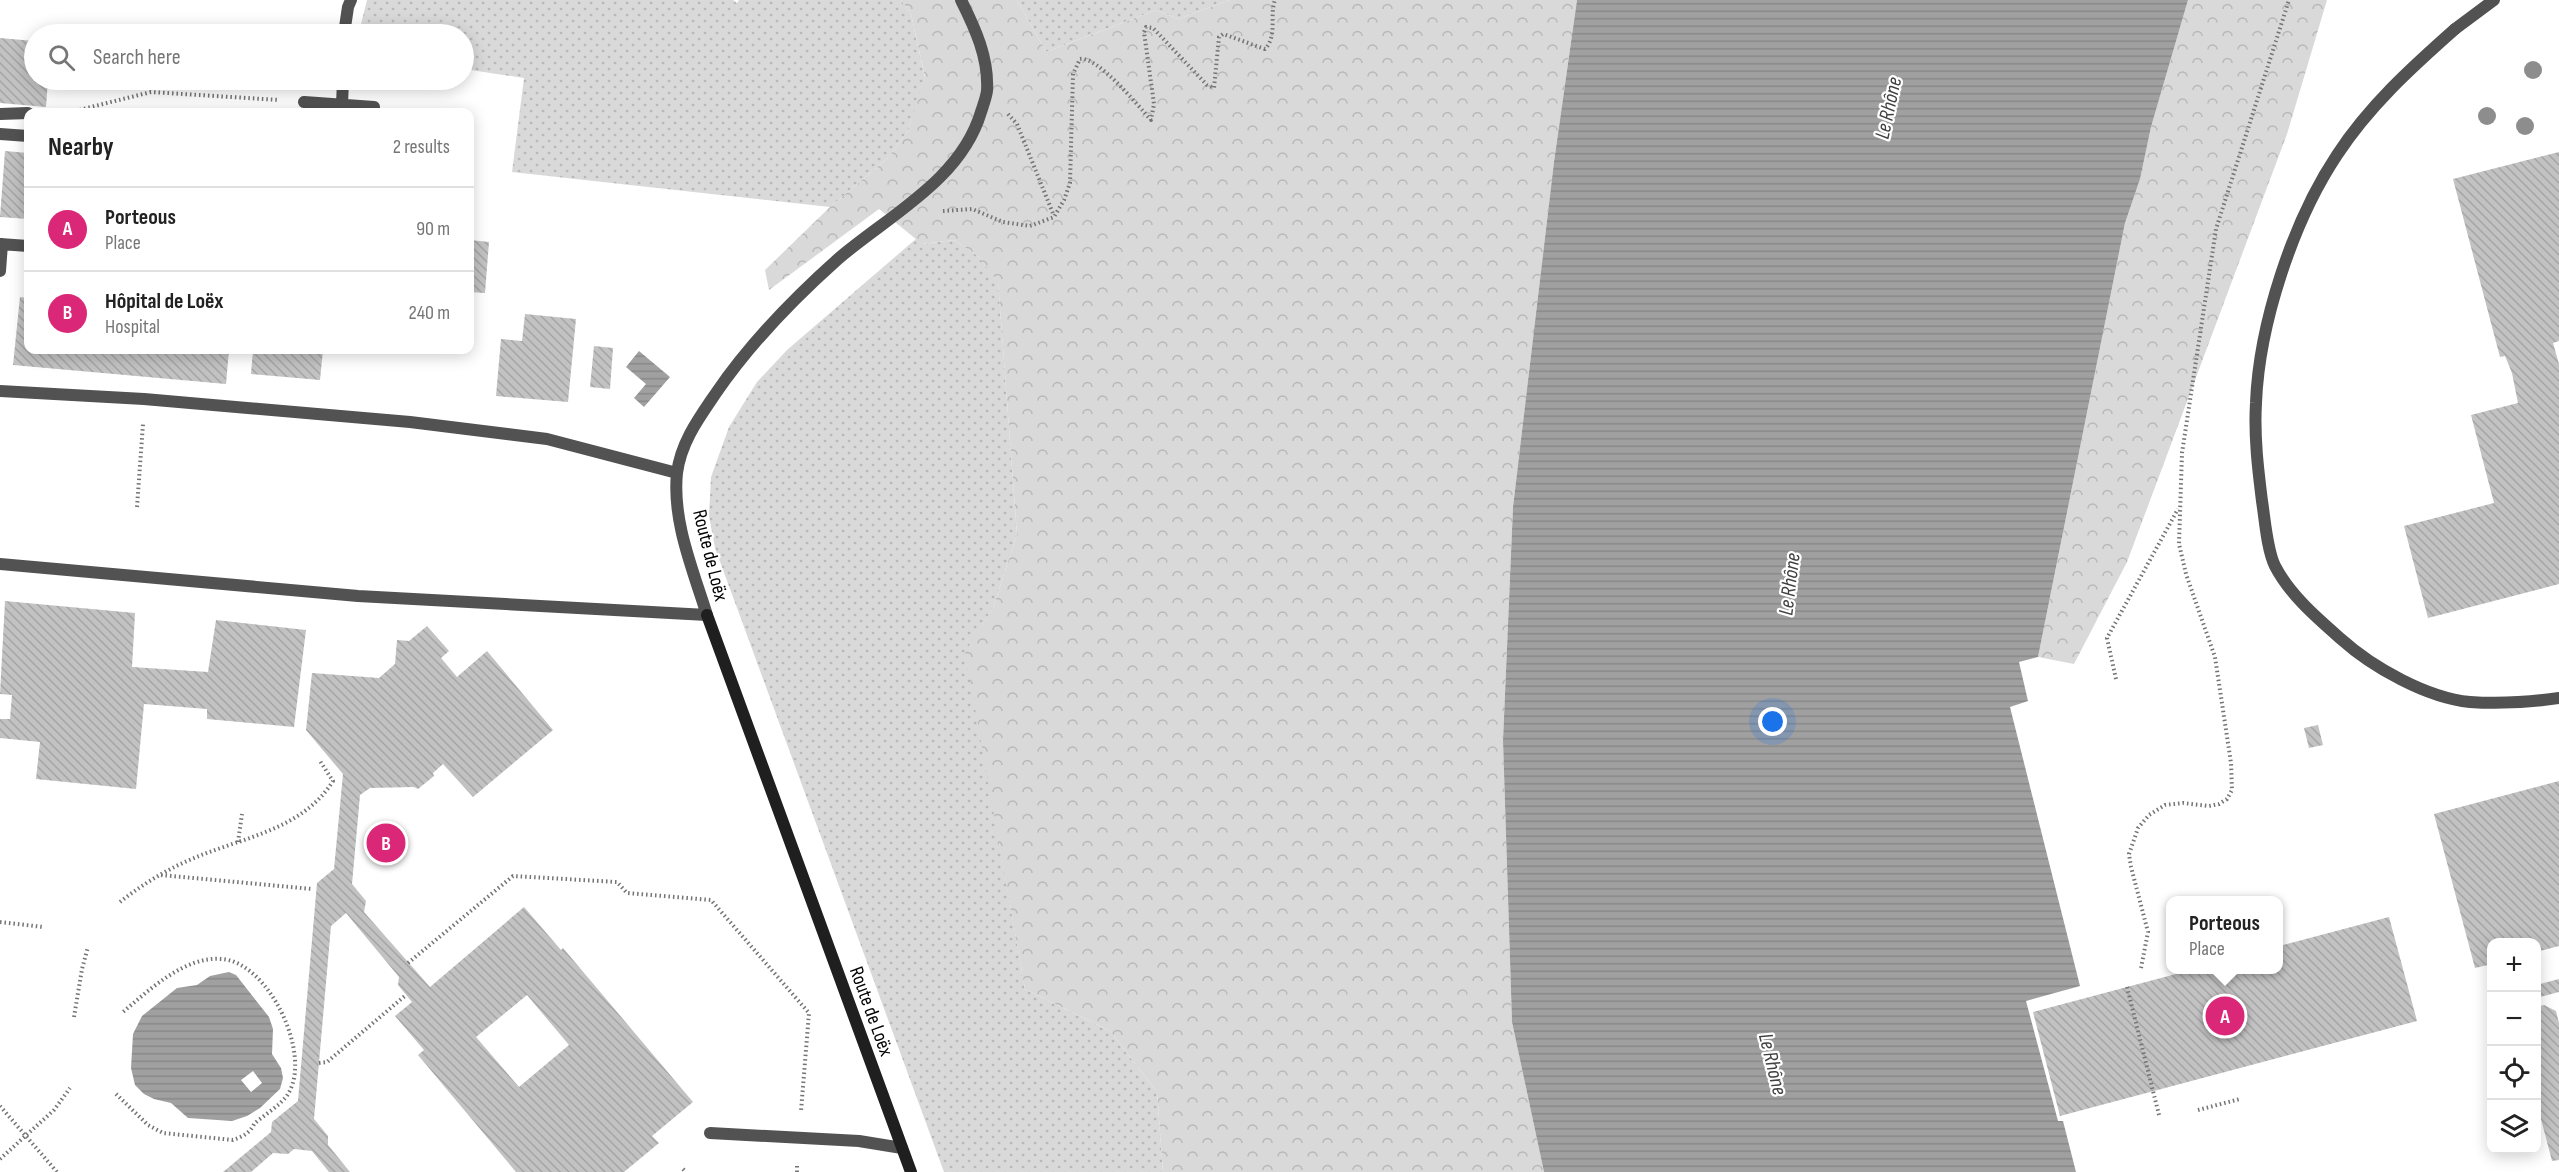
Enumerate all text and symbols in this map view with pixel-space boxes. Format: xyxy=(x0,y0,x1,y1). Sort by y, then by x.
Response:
search box xyxy=(24,24,474,90)
icon: search xyxy=(45,41,78,74)
text: Search here xyxy=(93,44,180,71)
water label: Le Rhône xyxy=(1870,75,1907,141)
text: Nearby xyxy=(48,132,114,163)
text: 2 results xyxy=(393,135,450,159)
text: Porteous xyxy=(105,204,176,231)
text: A xyxy=(63,217,72,241)
text: 90 m xyxy=(416,217,450,241)
text: Place xyxy=(105,231,141,255)
text: Hôpital de Loëx xyxy=(105,288,223,315)
text: B xyxy=(63,301,72,325)
text: 240 m xyxy=(409,301,450,325)
text: Hospital xyxy=(105,315,160,339)
street label: Route de Loëx xyxy=(687,507,733,604)
water label: Le Rhône xyxy=(1773,551,1806,617)
your location xyxy=(1758,707,1787,736)
pin: B xyxy=(366,820,406,866)
popup xyxy=(2166,896,2283,974)
text: Porteous xyxy=(2189,910,2260,937)
text: Place xyxy=(2189,937,2225,961)
map controls xyxy=(2487,938,2541,1154)
button: + xyxy=(2487,938,2541,992)
street label: Route de Loëx xyxy=(844,963,898,1060)
button: − xyxy=(2487,992,2541,1046)
pin: A xyxy=(2206,994,2244,1038)
water label: Le Rhône xyxy=(1753,1031,1792,1098)
button: locate xyxy=(2487,1046,2541,1100)
button: layers xyxy=(2487,1100,2541,1154)

